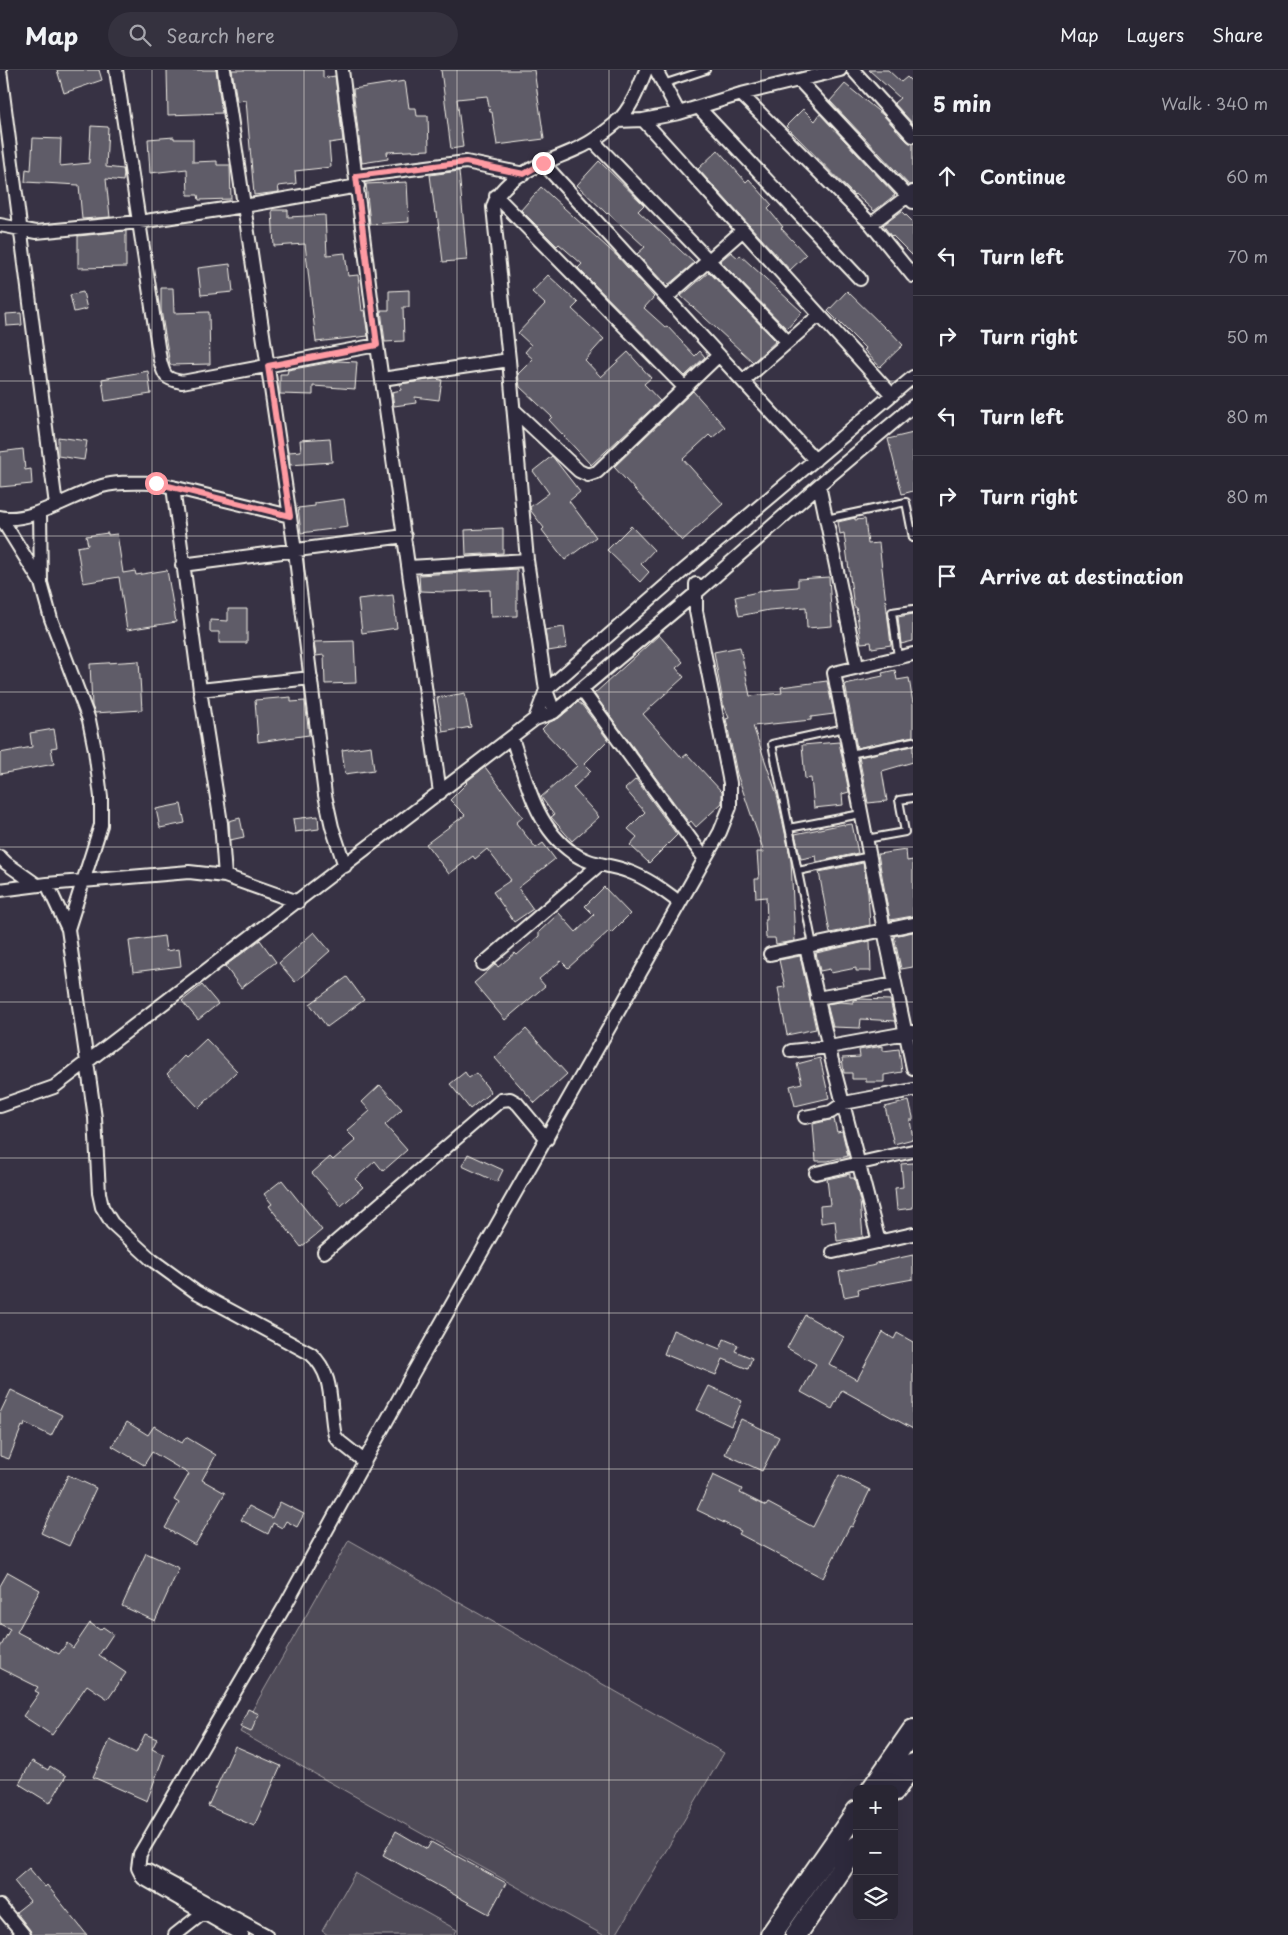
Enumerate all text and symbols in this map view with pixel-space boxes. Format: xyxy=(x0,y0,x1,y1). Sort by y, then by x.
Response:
search box xyxy=(108,12,458,57)
text: Map xyxy=(25,17,78,53)
icon: search xyxy=(126,21,154,49)
text: Search here xyxy=(166,21,275,49)
text: Map xyxy=(1060,21,1099,48)
text: Layers xyxy=(1127,21,1184,48)
text: Share xyxy=(1212,21,1263,48)
text: 5 min xyxy=(933,87,991,119)
text: Walk · 340 m xyxy=(1161,91,1268,115)
route end xyxy=(532,152,555,175)
icon: ahead xyxy=(933,162,961,190)
text: Continue xyxy=(980,162,1066,190)
text: 60 m xyxy=(1226,164,1268,188)
icon: left xyxy=(933,242,961,270)
text: Turn left xyxy=(980,242,1064,270)
text: 70 m xyxy=(1228,244,1268,268)
icon: right xyxy=(933,322,961,350)
text: Turn right xyxy=(980,322,1078,350)
text: 50 m xyxy=(1227,324,1268,348)
icon: left xyxy=(933,402,961,430)
text: Turn left xyxy=(980,402,1064,430)
text: 80 m xyxy=(1226,404,1268,428)
route start xyxy=(145,472,168,495)
icon: right xyxy=(933,482,961,510)
text: Turn right xyxy=(980,482,1078,510)
text: 80 m xyxy=(1226,484,1268,508)
icon: arrive xyxy=(933,562,961,590)
text: Arrive at destination xyxy=(980,562,1184,590)
map controls xyxy=(853,1785,898,1920)
button: + xyxy=(853,1785,898,1830)
button: − xyxy=(853,1830,898,1875)
button: layers xyxy=(853,1875,898,1920)

